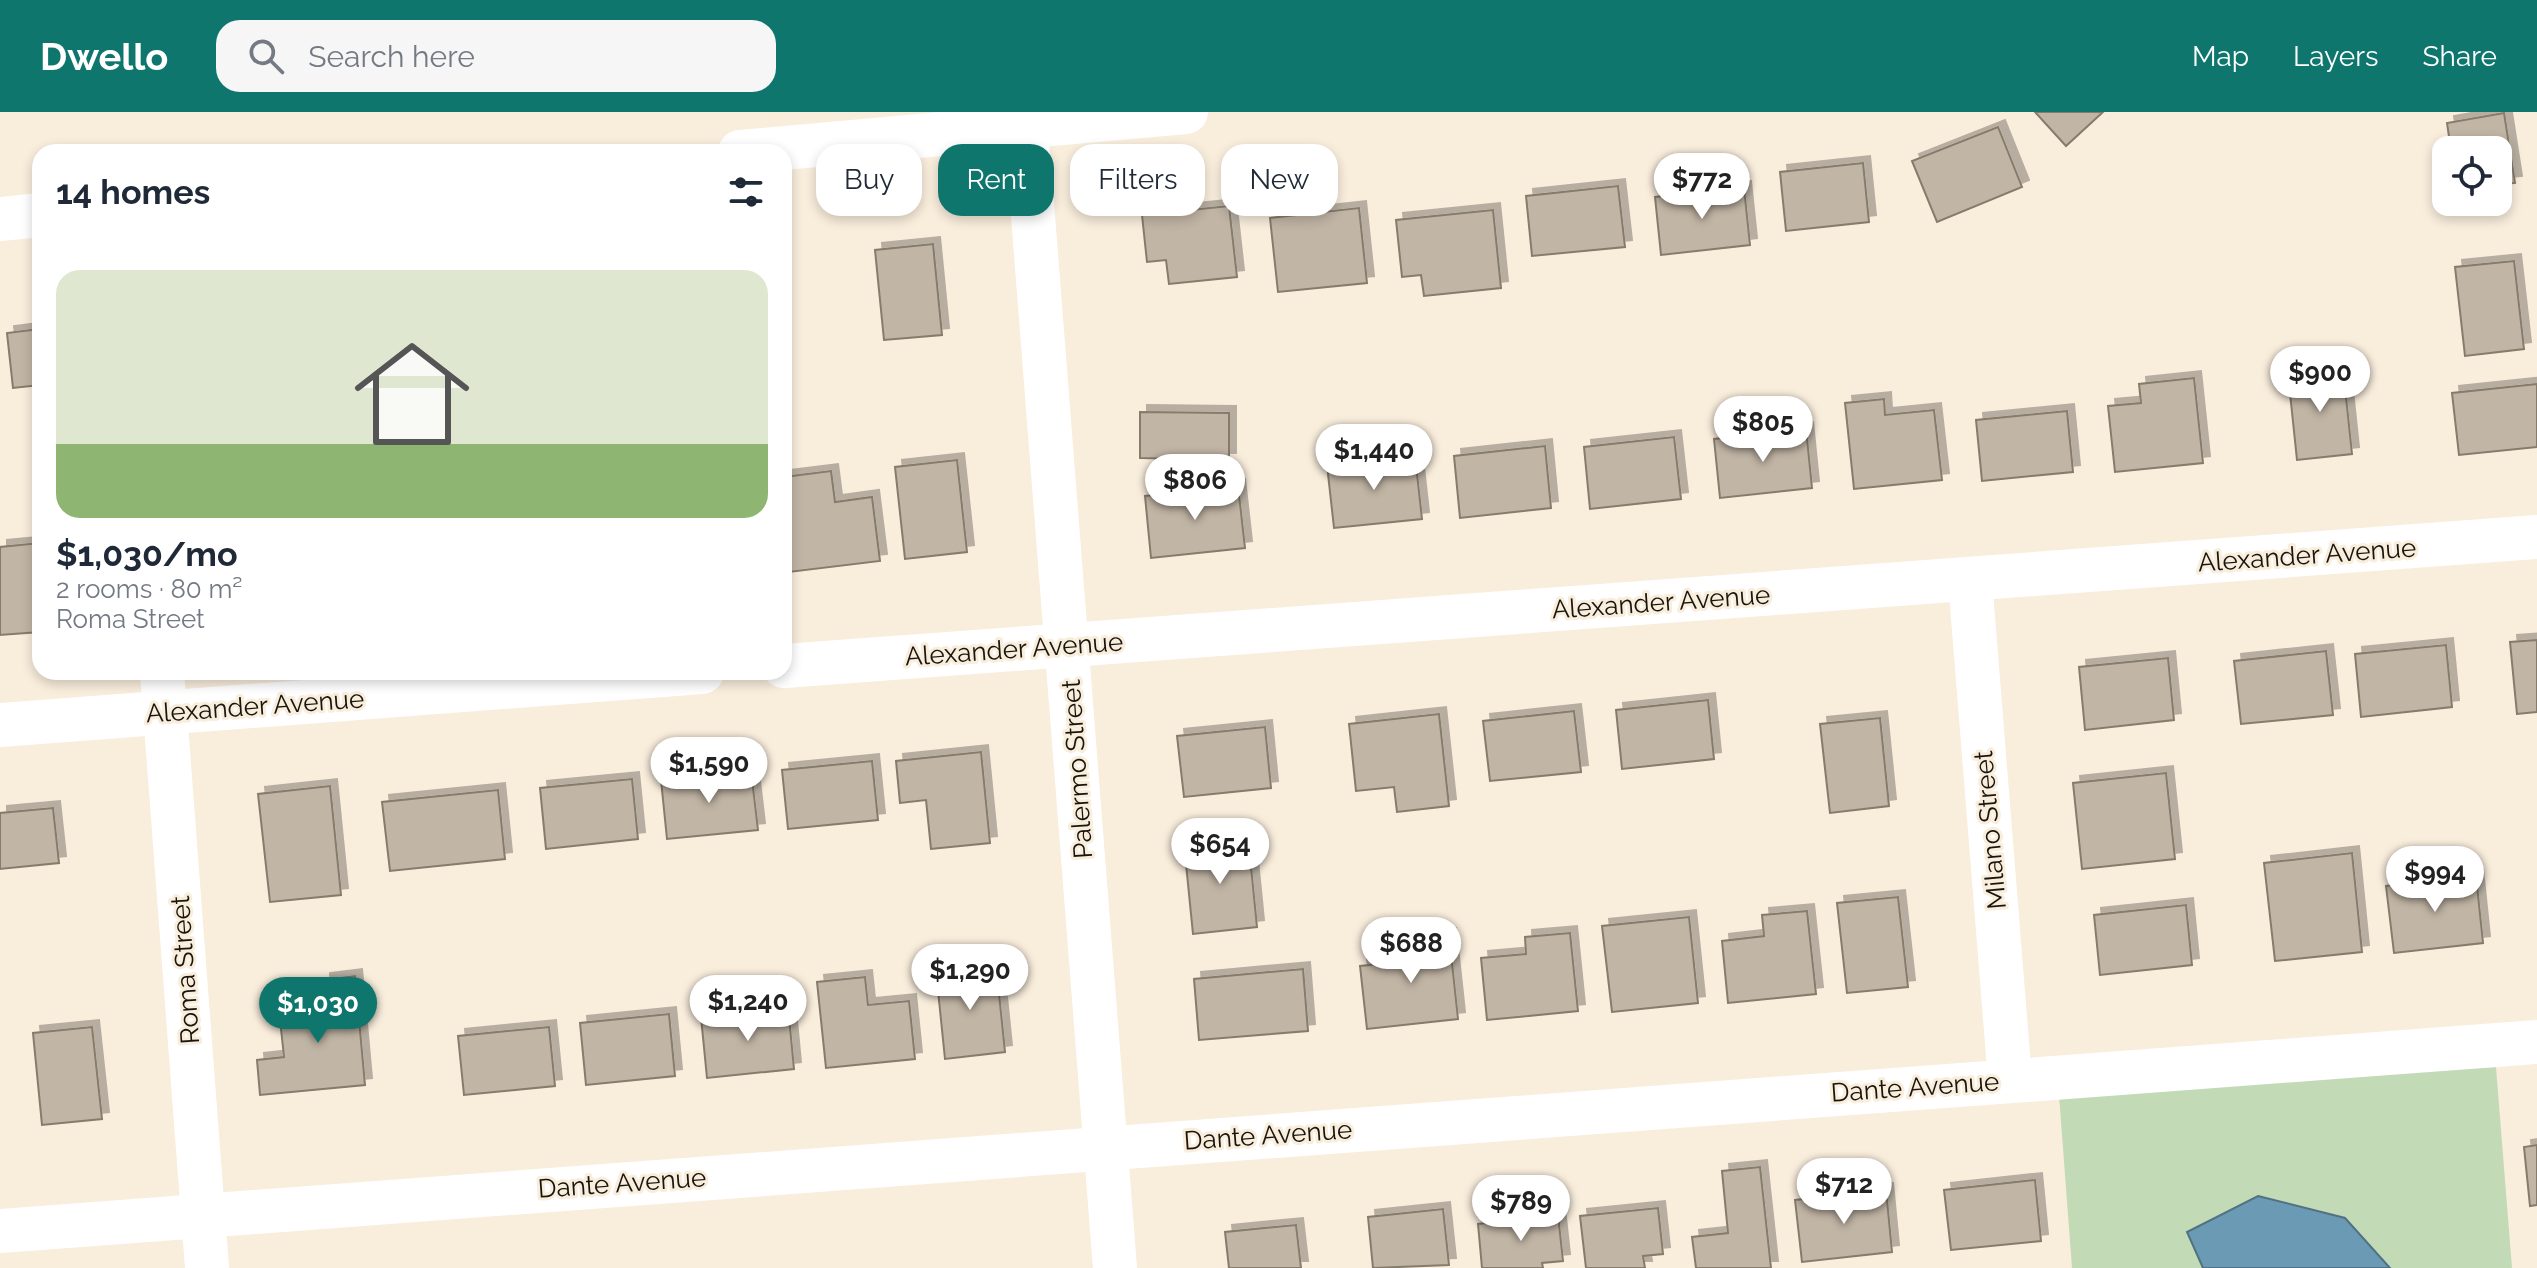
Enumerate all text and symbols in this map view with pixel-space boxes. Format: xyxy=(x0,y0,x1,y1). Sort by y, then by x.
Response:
search box xyxy=(216,20,776,92)
text: Dwello xyxy=(40,34,168,79)
icon: search xyxy=(244,34,288,78)
text: Search here xyxy=(308,39,475,74)
text: Map xyxy=(2192,40,2249,73)
text: Layers xyxy=(2293,40,2379,73)
text: Share xyxy=(2423,40,2497,73)
map controls xyxy=(2432,136,2512,216)
button: locate xyxy=(2432,136,2512,216)
chip: Buy xyxy=(816,144,922,216)
chip: Rent xyxy=(938,144,1054,216)
chip: Filters xyxy=(1070,144,1205,216)
chip: New xyxy=(1221,144,1338,216)
pin: $772 xyxy=(1655,153,1749,221)
text: $772 xyxy=(1672,164,1732,194)
icon: filters xyxy=(724,170,768,214)
text: 14 homes xyxy=(56,172,210,212)
icon: home xyxy=(340,322,484,466)
pin: $900 xyxy=(2273,346,2367,414)
text: $900 xyxy=(2288,357,2352,387)
pin: $805 xyxy=(1716,396,1810,464)
text: $805 xyxy=(1732,407,1794,437)
pin: $1,440 xyxy=(1309,424,1439,492)
text: $1,440 xyxy=(1333,435,1415,465)
pin: $806 xyxy=(1148,454,1242,522)
text: $806 xyxy=(1163,465,1227,495)
street label: Alexander Avenue xyxy=(2197,532,2417,578)
text: $1,030/mo xyxy=(56,534,238,574)
text: 2 rooms · 80 m² xyxy=(56,574,242,604)
street label: Alexander Avenue xyxy=(1551,579,1771,625)
text: Roma Street xyxy=(56,604,205,634)
street label: Alexander Avenue xyxy=(904,626,1124,672)
street label: Palermo Street xyxy=(1056,678,1098,860)
street label: Alexander Avenue xyxy=(145,683,365,729)
pin: $1,590 xyxy=(644,737,774,805)
text: $1,590 xyxy=(668,748,750,778)
street label: Milano Street xyxy=(1968,749,2012,911)
pin: $654 xyxy=(1173,818,1267,886)
text: $654 xyxy=(1189,829,1251,859)
pin: $994 xyxy=(2388,846,2482,914)
text: $994 xyxy=(2404,857,2466,887)
street label: Roma Street xyxy=(165,894,205,1045)
pin: $688 xyxy=(1364,917,1458,985)
text: $688 xyxy=(1379,928,1443,958)
pin: $1,290 xyxy=(905,944,1035,1012)
text: $1,290 xyxy=(929,955,1011,985)
pin: $1,240 xyxy=(683,975,813,1043)
pin: $1,030 xyxy=(253,977,383,1045)
text: $1,240 xyxy=(708,986,788,1016)
text: $1,030 xyxy=(277,988,359,1018)
street label: Dante Avenue xyxy=(1830,1066,2000,1108)
street label: Dante Avenue xyxy=(1183,1114,1353,1156)
pin: $712 xyxy=(1797,1158,1891,1226)
street label: Dante Avenue xyxy=(537,1162,707,1204)
text: $712 xyxy=(1815,1169,1873,1199)
pin: $789 xyxy=(1474,1175,1568,1243)
text: $789 xyxy=(1490,1186,1552,1216)

